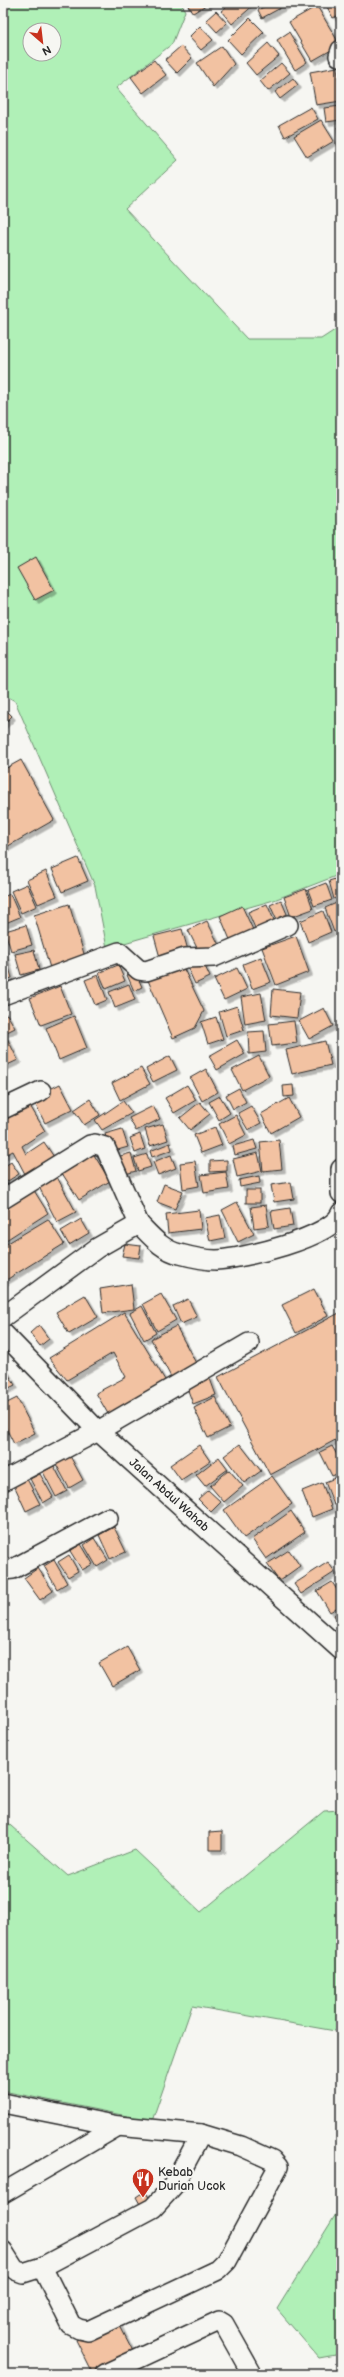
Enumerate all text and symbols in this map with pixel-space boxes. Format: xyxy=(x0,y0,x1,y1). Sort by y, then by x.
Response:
north arrow xyxy=(22,22,62,62)
text: N xyxy=(40,43,53,58)
street label: Jalan Abdul Wahab xyxy=(126,1455,212,1535)
place label: Kebab Durian Ucok xyxy=(158,2165,225,2194)
restaurant icon: Kebab Durian Ucok xyxy=(130,2166,156,2199)

